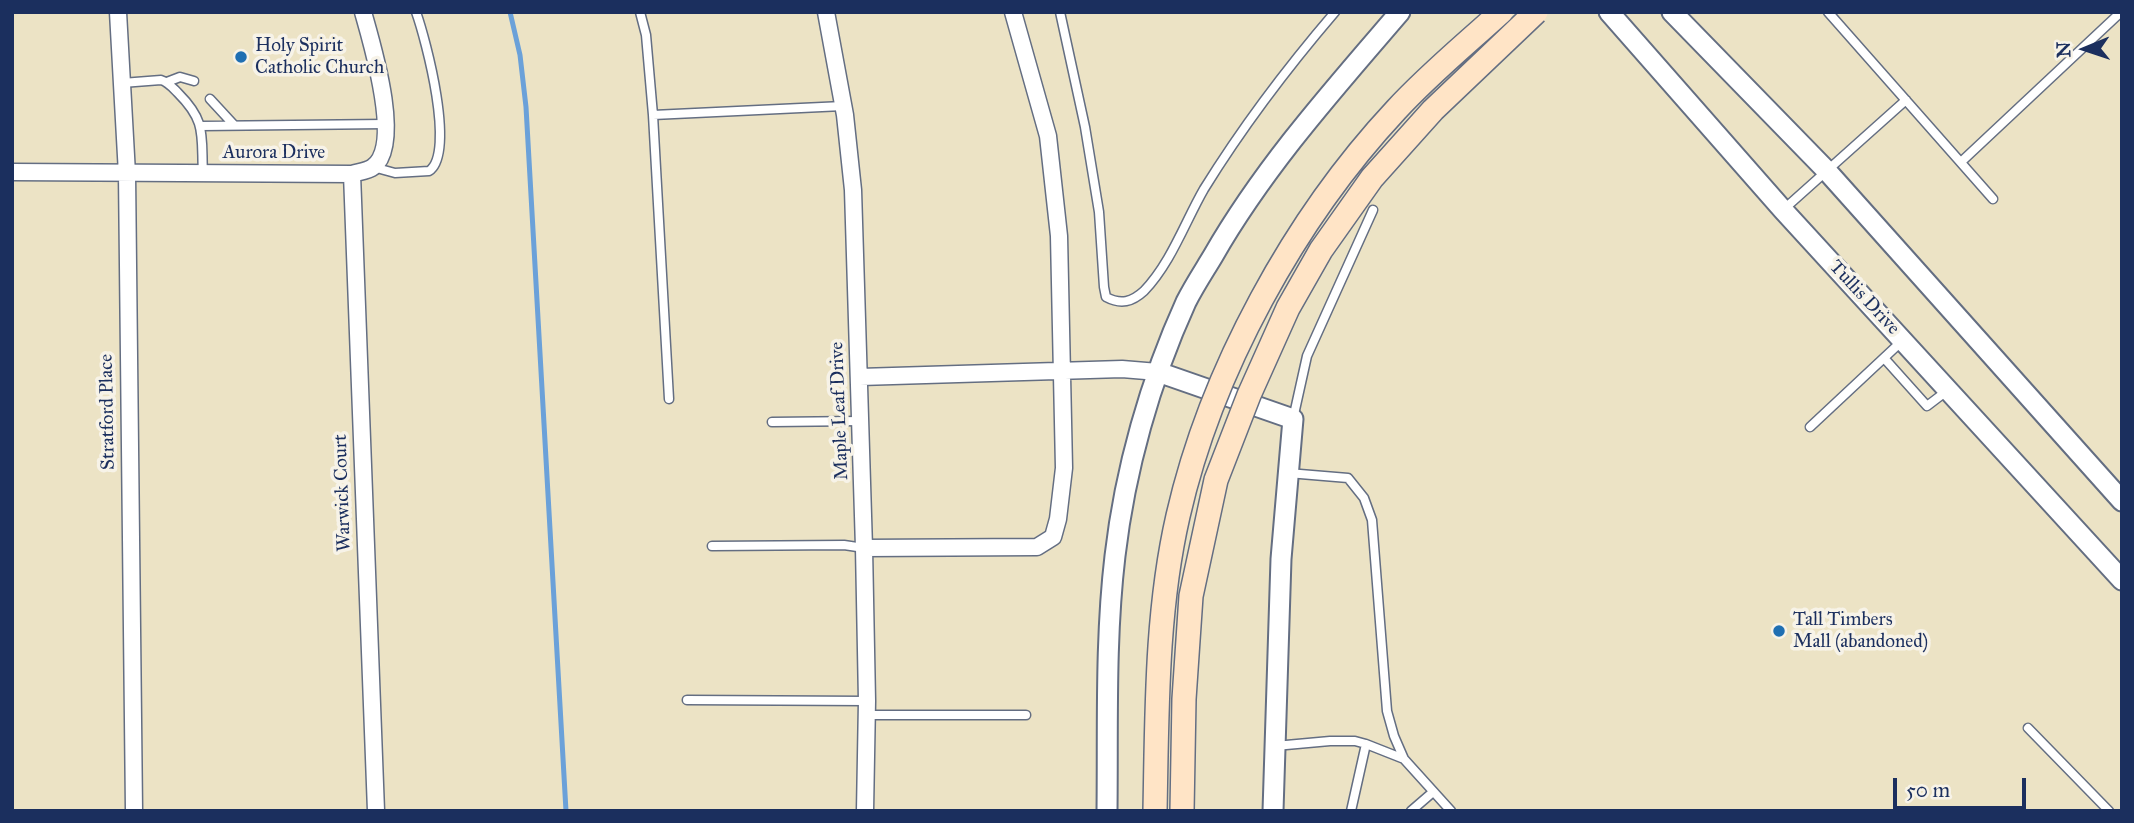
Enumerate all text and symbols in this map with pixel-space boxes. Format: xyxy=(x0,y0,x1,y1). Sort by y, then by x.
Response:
north arrow xyxy=(2050,14,2120,84)
place label: Holy Spirit Catholic Church xyxy=(255,35,384,79)
text: N xyxy=(2052,41,2075,58)
marker: Holy Spirit Catholic Church xyxy=(233,49,249,65)
street label: Aurora Drive xyxy=(223,142,325,164)
street label: Tullis Drive xyxy=(1824,256,1904,340)
street label: Maple Leaf Drive xyxy=(826,341,854,481)
street label: Stratford Place xyxy=(96,354,120,470)
street label: Warwick Court xyxy=(330,434,356,552)
place label: Tall Timbers Mall (abandoned) xyxy=(1793,609,1928,653)
marker: Tall Timbers Mall (abandoned) xyxy=(1771,623,1787,639)
scale bar xyxy=(1896,764,2029,808)
text: 50 m xyxy=(1906,777,1950,803)

